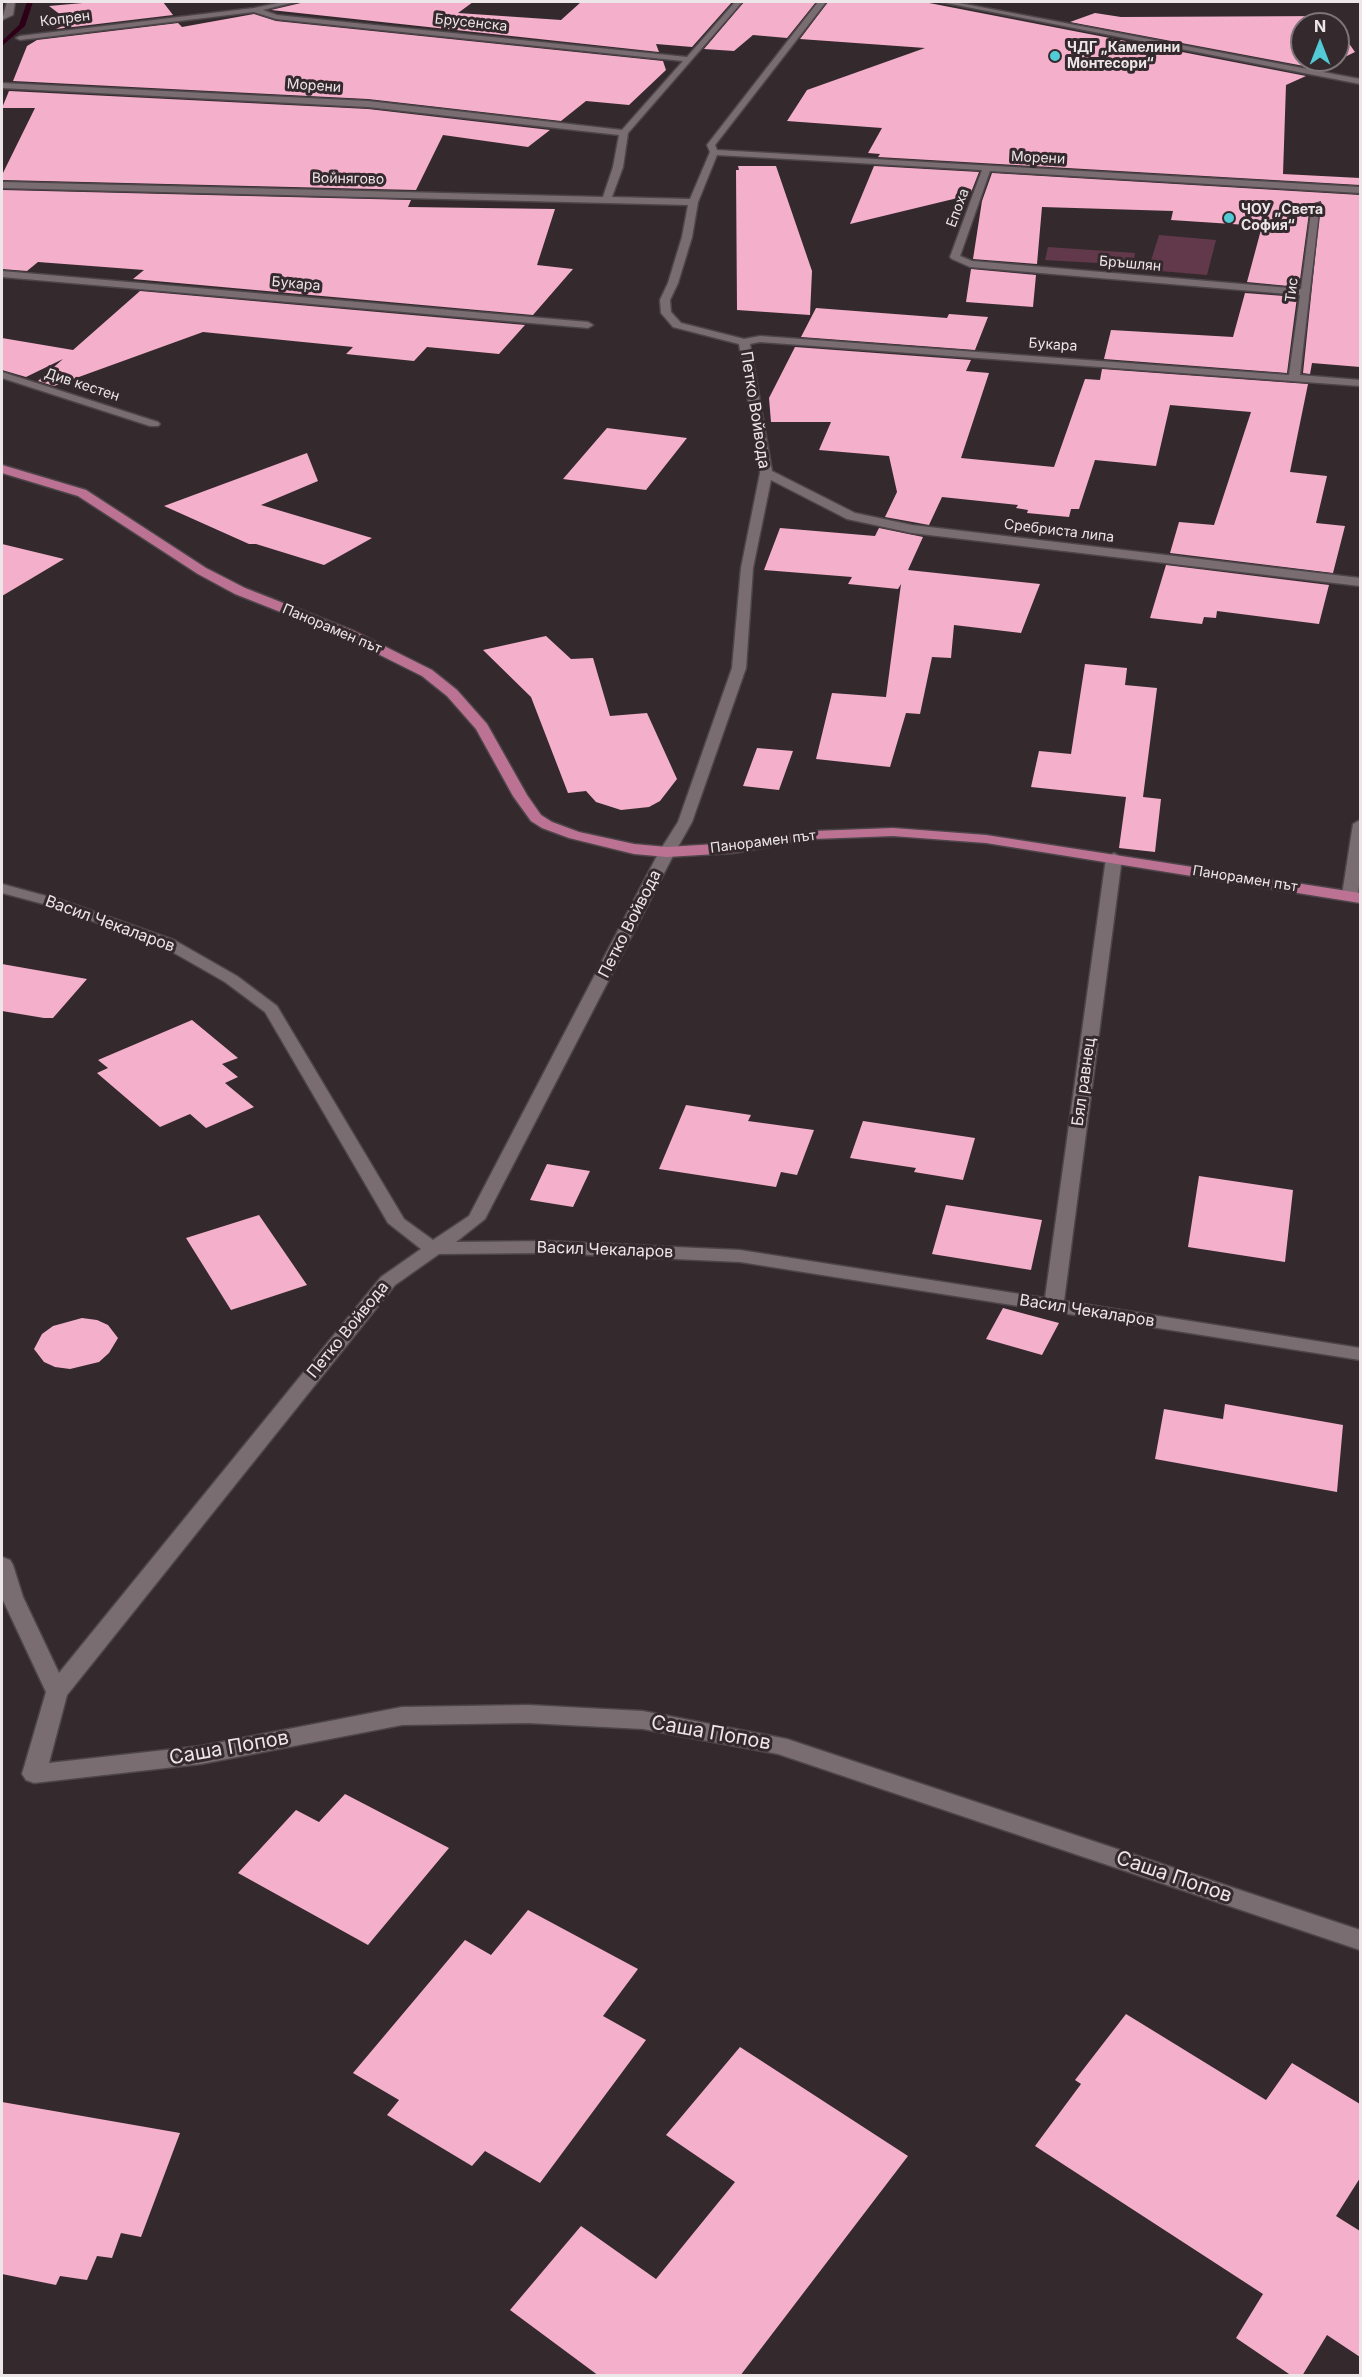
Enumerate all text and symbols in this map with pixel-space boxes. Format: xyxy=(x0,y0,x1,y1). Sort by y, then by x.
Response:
street label: Копрен xyxy=(39,8,91,30)
street label: Брусенска xyxy=(434,11,508,35)
north arrow xyxy=(1290,12,1350,72)
text: N xyxy=(1314,16,1326,36)
place label: ЧДГ „Камелини Монтесори“ xyxy=(1067,40,1180,72)
marker: ЧДГ „Камелини Монтесори“ xyxy=(1048,49,1062,63)
street label: Морени xyxy=(286,76,342,96)
street label: Морени xyxy=(1010,148,1066,168)
street label: Войнягово xyxy=(312,170,384,188)
street label: Епоха xyxy=(943,186,973,230)
place label: ЧОУ „Света София“ xyxy=(1241,202,1323,234)
marker: ЧОУ „Света София“ xyxy=(1222,211,1236,225)
street label: Бръшлян xyxy=(1098,253,1162,275)
street label: Букара xyxy=(271,273,321,295)
street label: Тис xyxy=(1282,277,1302,303)
street label: Букара xyxy=(1028,335,1078,355)
street label: Петко Войвода xyxy=(736,350,774,470)
street label: Див кестен xyxy=(42,365,122,405)
street label: Сребриста липа xyxy=(1003,516,1115,546)
street label: Панорамен път xyxy=(280,601,384,657)
street label: Панорамен път xyxy=(709,827,817,857)
street label: Панорамен път xyxy=(1191,862,1299,896)
street label: Петко Войвода xyxy=(595,867,665,981)
street label: Васил Чекаларов xyxy=(43,892,177,956)
street label: Бял равнец xyxy=(1068,1036,1100,1128)
street label: Васил Чекаларов xyxy=(536,1238,674,1262)
street label: Петко Войвода xyxy=(303,1278,393,1382)
street label: Васил Чекаларов xyxy=(1018,1291,1156,1331)
street label: Саша Попов xyxy=(649,1711,773,1755)
street label: Саша Попов xyxy=(167,1726,291,1770)
street label: Саша Попов xyxy=(1113,1846,1235,1908)

